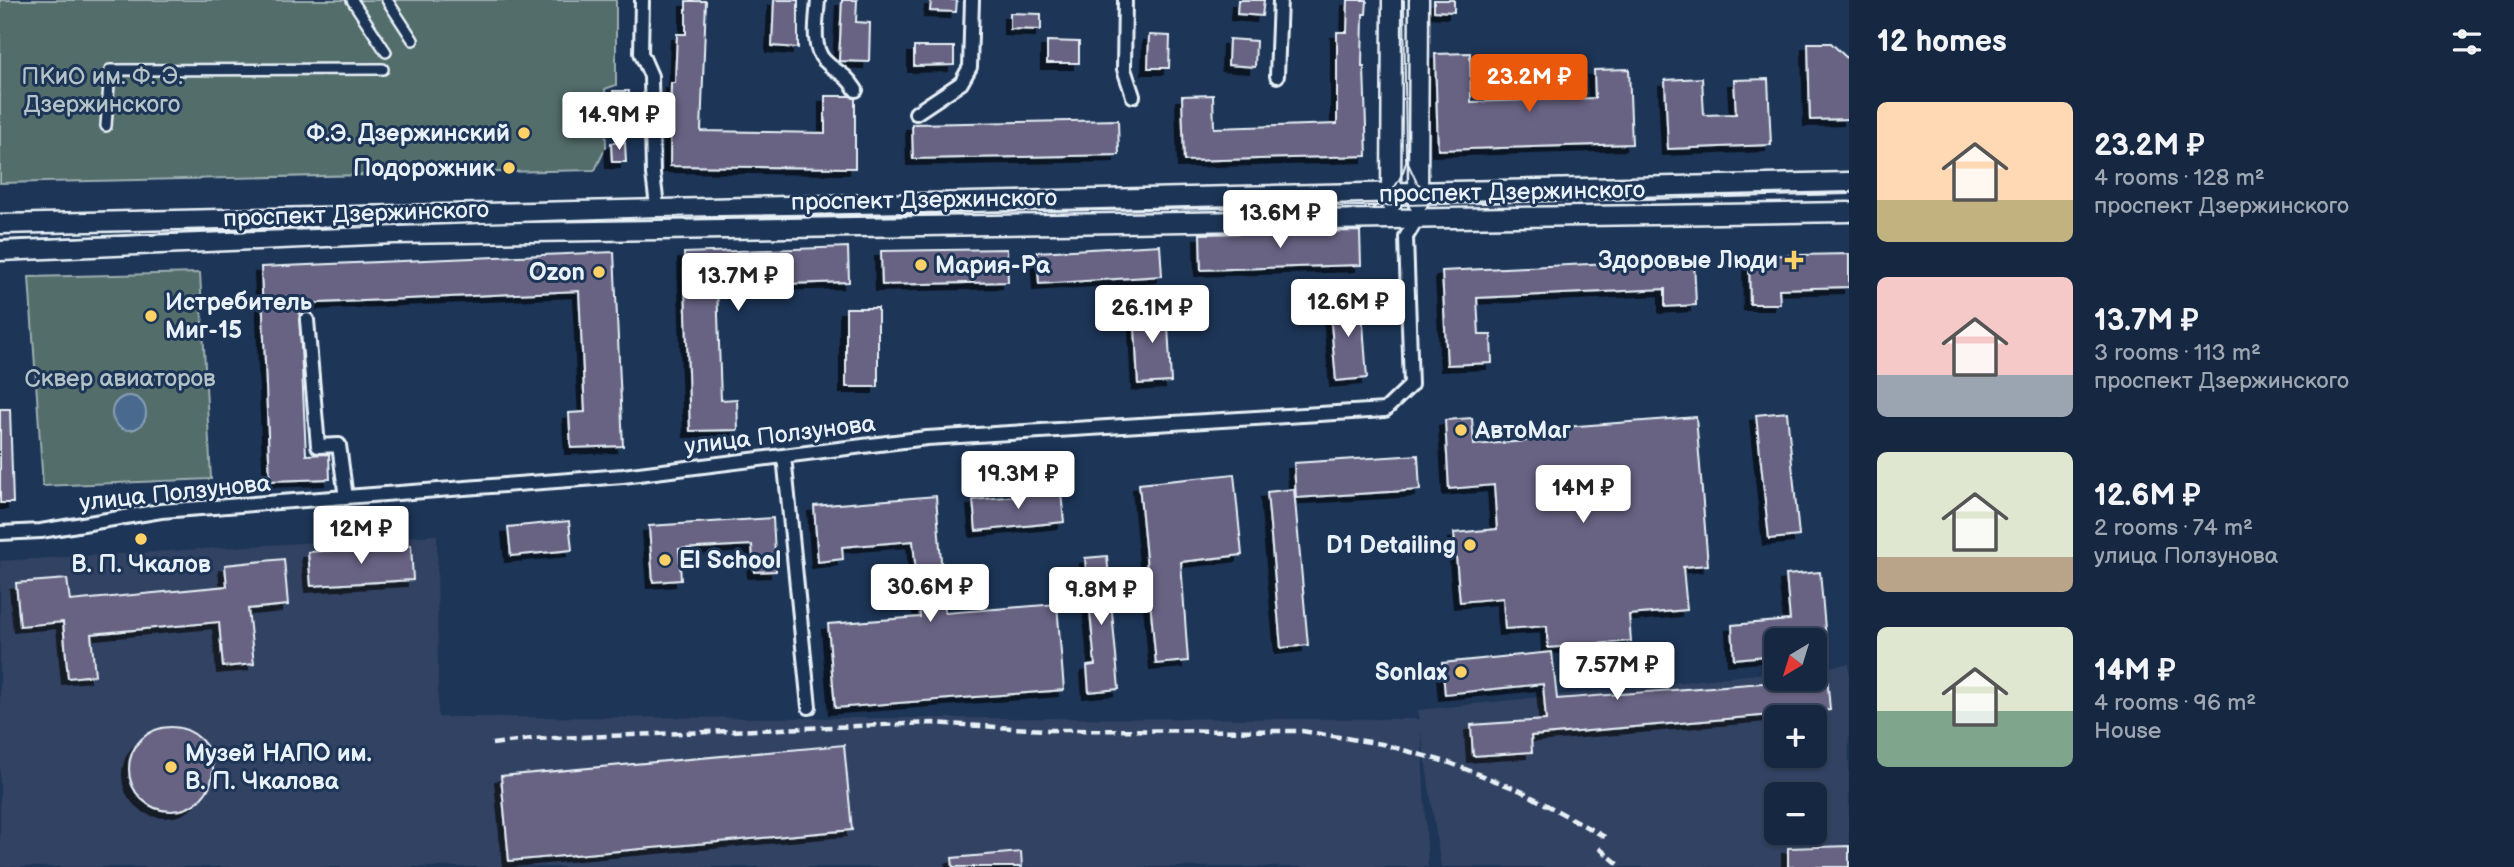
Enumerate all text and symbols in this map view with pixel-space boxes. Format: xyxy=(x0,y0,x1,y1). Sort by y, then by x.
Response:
icon: filters xyxy=(2448,23,2486,61)
text: 12 homes xyxy=(1877,24,2007,60)
pin: 23.2M ₽ xyxy=(1464,54,1594,114)
park label: ПКиО им. Ф. Э. Дзержинского xyxy=(21,62,183,119)
text: 23.2M ₽ xyxy=(1487,63,1571,91)
pin: 14.9M ₽ xyxy=(554,92,684,152)
text: 14.9M ₽ xyxy=(578,101,660,129)
place label: Ф.Э. Дзержинский xyxy=(307,119,510,148)
marker: Ф.Э. Дзержинский xyxy=(516,125,532,141)
text: 23.2M ₽ xyxy=(2094,128,2205,164)
icon: home xyxy=(1933,130,2017,214)
place label: Подорожник xyxy=(353,154,496,183)
marker: Подорожник xyxy=(501,160,517,176)
text: 4 rooms · 128 m² xyxy=(2094,164,2265,192)
street label: проспект Дзержинского xyxy=(1379,175,1645,209)
street label: проспект Дзержинского xyxy=(791,183,1057,217)
pin: 13.6M ₽ xyxy=(1215,190,1345,250)
text: проспект Дзержинского xyxy=(2094,192,2349,220)
street label: проспект Дзержинского xyxy=(223,195,489,233)
text: 13.6M ₽ xyxy=(1239,199,1321,227)
place label: Здоровые Люди xyxy=(1598,246,1778,275)
marker: Здоровые Люди xyxy=(1784,250,1804,270)
place label: Мария-Ра xyxy=(935,251,1051,280)
pin: 13.7M ₽ xyxy=(673,254,803,313)
marker: Мария-Ра xyxy=(913,257,929,273)
place label: Ozon xyxy=(529,258,585,287)
text: 13.7M ₽ xyxy=(698,262,778,290)
marker: Ozon xyxy=(591,264,607,280)
pin: 12.6M ₽ xyxy=(1283,280,1413,339)
pin: 26.1M ₽ xyxy=(1087,286,1217,345)
place label: Истребитель Миг-15 xyxy=(165,288,313,345)
text: 12.6M ₽ xyxy=(1307,288,1389,316)
text: 26.1M ₽ xyxy=(1111,294,1193,322)
text: 13.7M ₽ xyxy=(2094,303,2199,339)
icon: home xyxy=(1933,305,2017,389)
marker: Истребитель Миг-15 xyxy=(143,308,159,324)
text: 3 rooms · 113 m² xyxy=(2094,339,2261,367)
park label: Сквер авиаторов xyxy=(24,364,216,393)
text: проспект Дзержинского xyxy=(2094,367,2349,395)
street label: улица Ползунова xyxy=(683,409,877,461)
place label: АвтоМаг xyxy=(1474,416,1571,445)
marker: АвтоМаг xyxy=(1453,422,1469,438)
pin: 19.3M ₽ xyxy=(953,452,1083,511)
text: 19.3M ₽ xyxy=(977,460,1059,488)
pin: 14M ₽ xyxy=(1534,466,1632,525)
street label: улица Ползунова xyxy=(78,469,272,517)
text: 14M ₽ xyxy=(1552,474,1614,502)
text: 12.6M ₽ xyxy=(2094,478,2201,514)
icon: home xyxy=(1933,480,2017,564)
pin: 12M ₽ xyxy=(312,506,410,566)
text: 2 rooms · 74 m² xyxy=(2094,514,2253,542)
text: 12M ₽ xyxy=(330,515,392,543)
marker: В. П. Чкалов xyxy=(133,531,149,547)
place label: D1 Detailing xyxy=(1326,531,1456,560)
marker: D1 Detailing xyxy=(1462,537,1478,553)
text: улица Ползунова xyxy=(2094,542,2278,570)
place label: El School xyxy=(679,546,781,575)
place label: В. П. Чкалов xyxy=(71,550,211,579)
marker: El School xyxy=(657,552,673,568)
pin: 30.6M ₽ xyxy=(865,564,995,624)
pin: 9.8M ₽ xyxy=(1044,568,1158,627)
text: 30.6M ₽ xyxy=(887,573,973,601)
text: 9.8M ₽ xyxy=(1065,576,1137,604)
north arrow xyxy=(1764,628,1827,691)
map controls xyxy=(1764,628,1827,845)
pin: 7.57M ₽ xyxy=(1552,642,1682,702)
text: 7.57M ₽ xyxy=(1575,651,1659,679)
text: 14M ₽ xyxy=(2094,653,2176,689)
icon: home xyxy=(1933,655,2017,739)
place label: Sonlax xyxy=(1375,658,1447,687)
marker: Sonlax xyxy=(1453,664,1469,680)
text: 4 rooms · 96 m² xyxy=(2094,689,2256,717)
button: + xyxy=(1764,705,1827,768)
text: House xyxy=(2094,717,2161,745)
place label: Музей НАПО им. В. П. Чкалова xyxy=(185,739,372,796)
marker: Музей НАПО им. В. П. Чкалова xyxy=(163,759,179,775)
button: − xyxy=(1764,782,1827,845)

